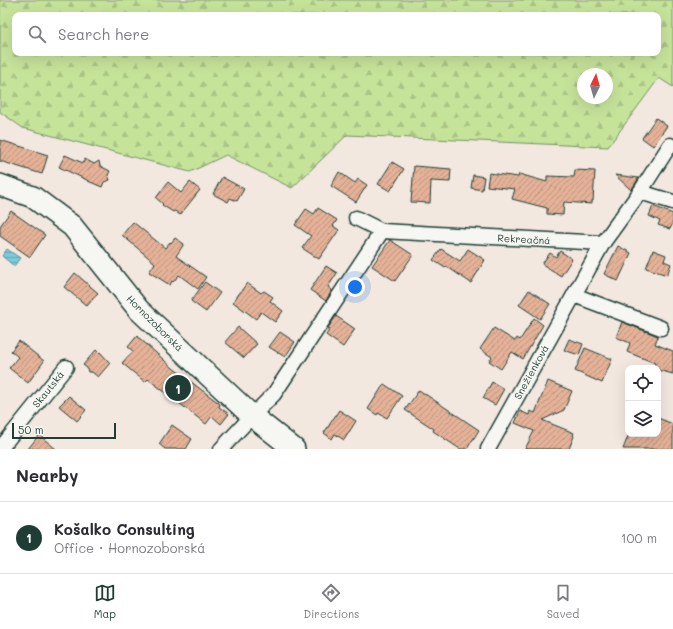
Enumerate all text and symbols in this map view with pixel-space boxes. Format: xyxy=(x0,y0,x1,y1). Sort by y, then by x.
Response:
search box xyxy=(12,12,661,56)
icon: search xyxy=(26,23,48,45)
text: Search here xyxy=(58,24,149,44)
north arrow xyxy=(577,68,613,104)
street label: Rekreačná xyxy=(497,231,551,247)
your location xyxy=(345,277,365,297)
street label: Hornozoborská xyxy=(124,292,186,354)
street label: Snežienková xyxy=(510,342,552,402)
map controls xyxy=(625,365,661,437)
button: locate xyxy=(625,365,661,401)
street label: Skautská xyxy=(29,368,67,410)
pin: 1 xyxy=(165,373,191,403)
button: layers xyxy=(625,401,661,437)
scale bar xyxy=(12,421,116,440)
text: 50 m xyxy=(18,422,44,437)
text: Nearby xyxy=(16,464,78,486)
text: Košalko Consulting xyxy=(54,519,195,539)
text: 1 xyxy=(26,529,32,546)
text: 100 m xyxy=(621,529,657,546)
text: Office · Hornozoborská xyxy=(54,539,205,556)
tab: Map xyxy=(94,582,116,621)
tab: Directions xyxy=(303,582,359,621)
tab: Saved xyxy=(547,582,579,621)

